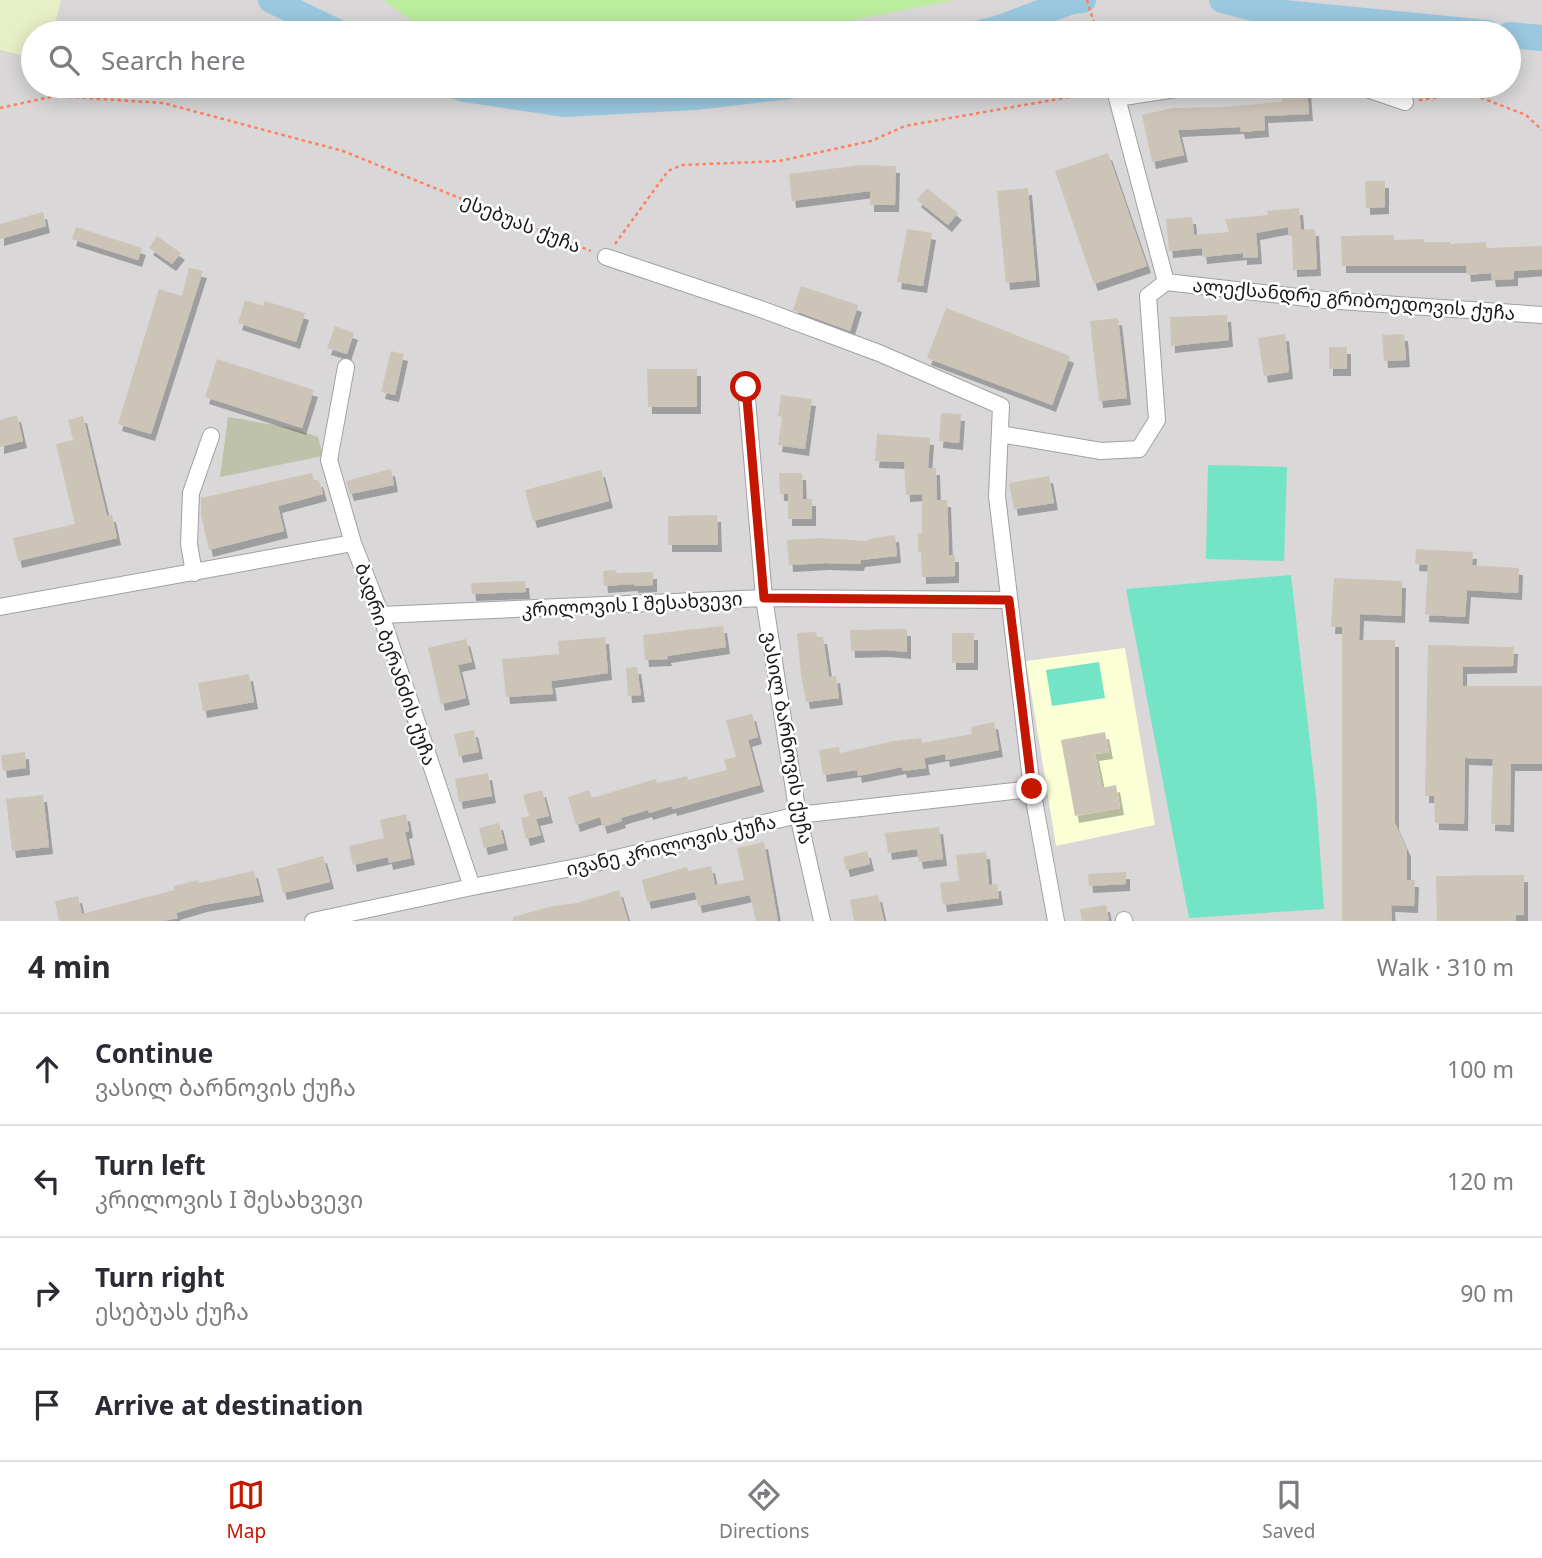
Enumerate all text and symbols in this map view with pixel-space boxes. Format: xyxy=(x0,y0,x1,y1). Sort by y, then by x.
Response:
search box xyxy=(21,21,1521,98)
icon: search xyxy=(45,41,83,79)
text: Search here xyxy=(101,42,246,78)
street label: ესებუას ქუჩა xyxy=(457,187,585,259)
street label: ალექსანდრე გრიბოედოვის ქუჩა xyxy=(1192,272,1516,326)
route start xyxy=(730,371,761,402)
street label: ბადრი ბერანძის ქუჩა xyxy=(349,559,443,769)
street label: კრილოვის I შესახვევი xyxy=(521,585,743,623)
street label: ვასილ ბარნოვის ქუჩა xyxy=(756,630,820,846)
route end xyxy=(1016,773,1047,804)
street label: ივანე კრილოვის ქუჩა xyxy=(564,808,778,882)
text: 4 min xyxy=(28,946,111,987)
text: Walk · 310 m xyxy=(1377,951,1514,983)
text: Continue xyxy=(95,1035,213,1071)
icon: ahead xyxy=(28,1050,66,1088)
text: 100 m xyxy=(1447,1053,1514,1085)
text: ვასილ ბარნოვის ქუჩა xyxy=(95,1071,356,1103)
text: Turn left xyxy=(95,1147,206,1183)
icon: left xyxy=(28,1162,66,1200)
text: 120 m xyxy=(1447,1165,1514,1197)
text: კრილოვის I შესახვევი xyxy=(95,1183,363,1215)
text: Turn right xyxy=(95,1259,225,1295)
icon: right xyxy=(28,1274,66,1312)
text: 90 m xyxy=(1460,1277,1514,1309)
text: ესებუას ქუჩა xyxy=(95,1295,249,1327)
icon: arrive xyxy=(28,1386,66,1424)
text: Arrive at destination xyxy=(95,1387,364,1423)
tab: Map xyxy=(227,1476,266,1544)
tab: Directions xyxy=(719,1476,809,1544)
tab: Saved xyxy=(1262,1476,1315,1544)

